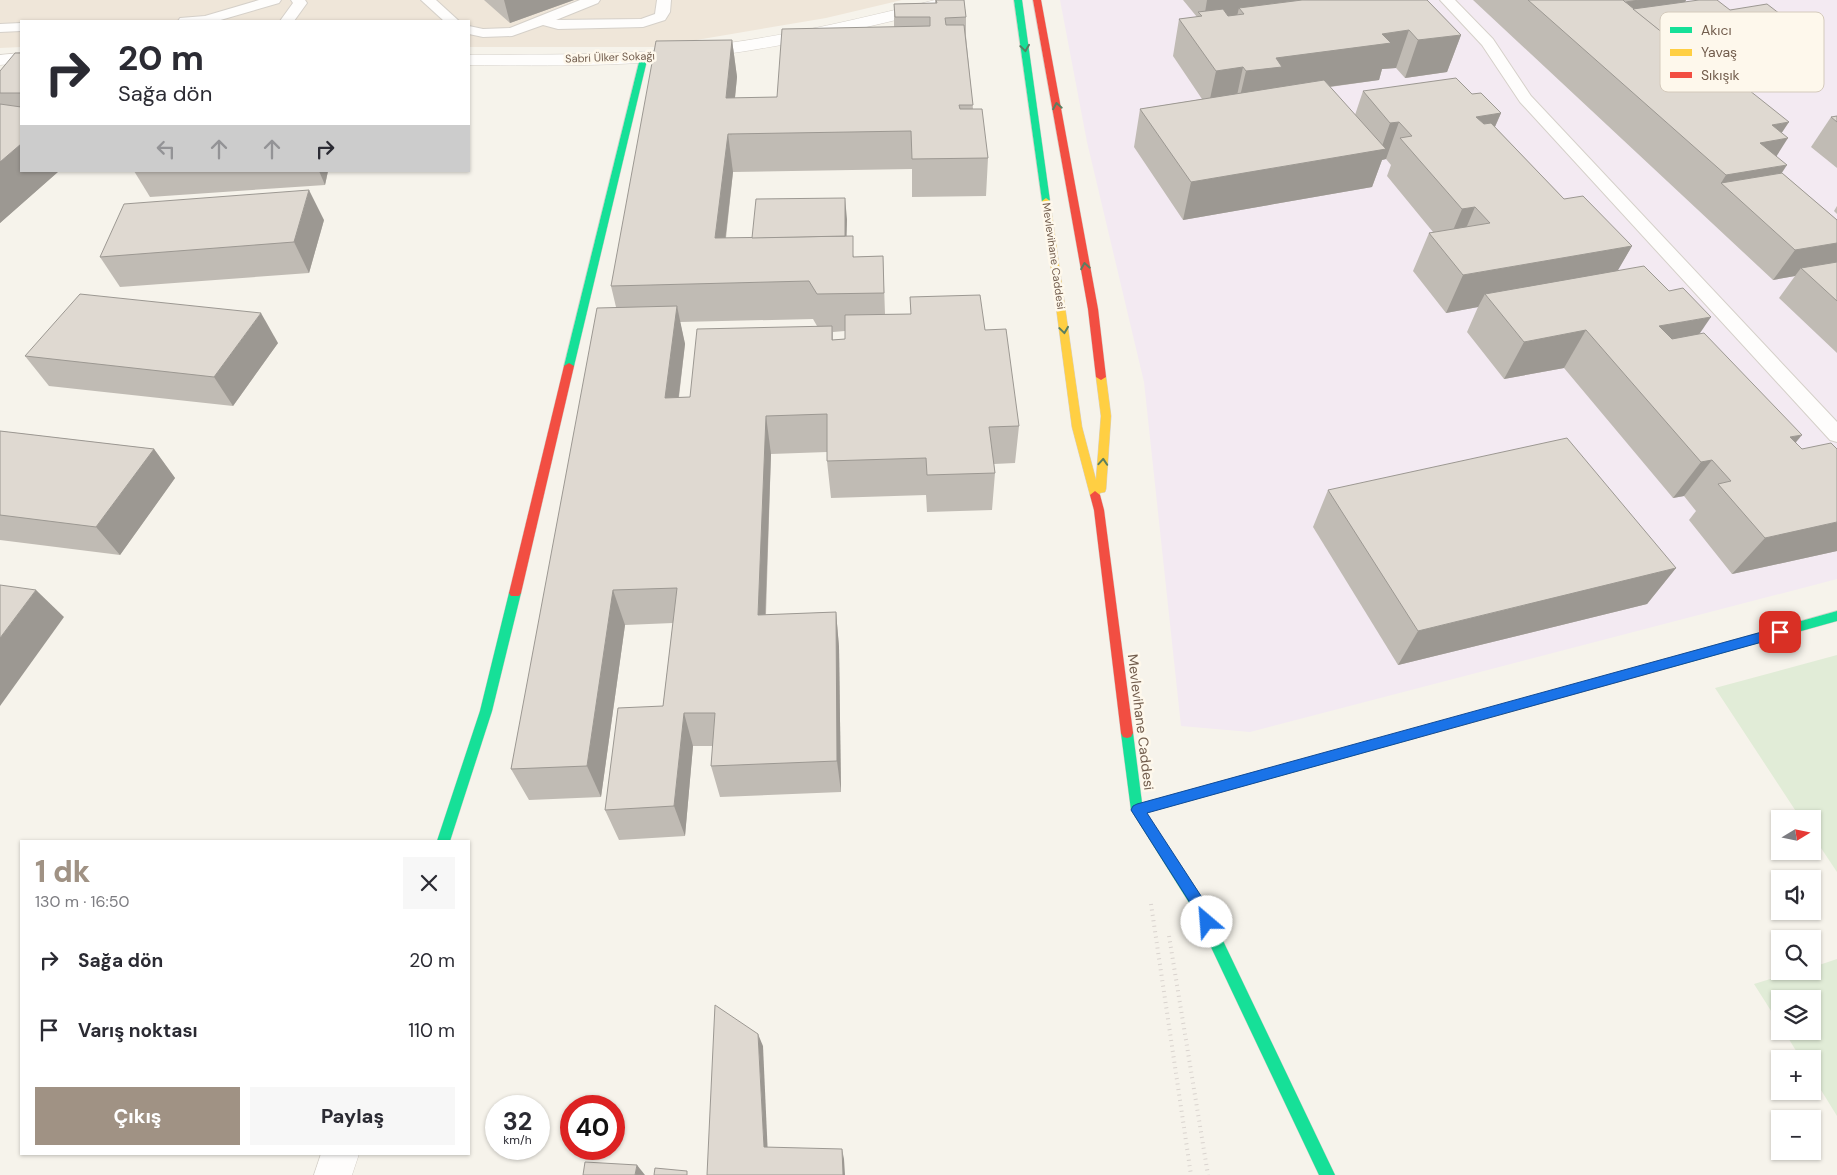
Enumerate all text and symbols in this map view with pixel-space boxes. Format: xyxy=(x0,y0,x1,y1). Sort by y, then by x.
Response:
legend xyxy=(1660,12,1824,92)
text: Akıcı xyxy=(1701,21,1732,39)
text: 20 m xyxy=(118,35,204,81)
icon: right xyxy=(35,40,100,105)
text: Yavaş xyxy=(1701,43,1737,61)
one-way arrow xyxy=(1019,45,1030,53)
street label: Sabri Ülker Sokağı xyxy=(565,48,655,66)
text: Sıkışık xyxy=(1701,66,1740,84)
text: Sağa dön xyxy=(118,79,212,108)
one-way arrow xyxy=(1052,101,1062,110)
icon: left xyxy=(152,135,180,163)
icon: ahead xyxy=(205,135,233,163)
icon: ahead xyxy=(258,135,286,163)
icon: right xyxy=(311,135,339,163)
street label: Mevlevihane Caddesi xyxy=(1040,202,1068,310)
one-way arrow xyxy=(1080,261,1091,270)
one-way arrow xyxy=(1059,326,1069,335)
one-way arrow xyxy=(1097,457,1108,465)
pin xyxy=(1759,611,1801,653)
icon: arrive xyxy=(1766,618,1794,646)
street label: Mevlevihane Caddesi xyxy=(1124,653,1158,791)
north arrow xyxy=(1771,810,1821,860)
map controls xyxy=(1771,810,1821,1160)
text: 1 dk xyxy=(35,852,90,891)
button: close xyxy=(403,857,455,909)
button: sound xyxy=(1771,870,1821,920)
text: 130 m · 16:50 xyxy=(35,891,130,912)
position arrow xyxy=(1180,895,1232,947)
button: search xyxy=(1771,930,1821,980)
icon: right xyxy=(35,946,63,974)
text: Sağa dön xyxy=(78,948,163,973)
text: 20 m xyxy=(409,948,455,973)
button: layers xyxy=(1771,990,1821,1040)
icon: arrive xyxy=(35,1016,63,1044)
text: Varış noktası xyxy=(78,1018,198,1043)
text: 110 m xyxy=(408,1018,455,1043)
button: + xyxy=(1771,1050,1821,1100)
button: Çıkış xyxy=(35,1087,240,1145)
button: Paylaş xyxy=(250,1087,455,1145)
speed limit sign: 40 xyxy=(560,1095,625,1160)
text: 32 xyxy=(503,1105,532,1138)
button: − xyxy=(1771,1110,1821,1160)
text: km/h xyxy=(503,1132,532,1148)

